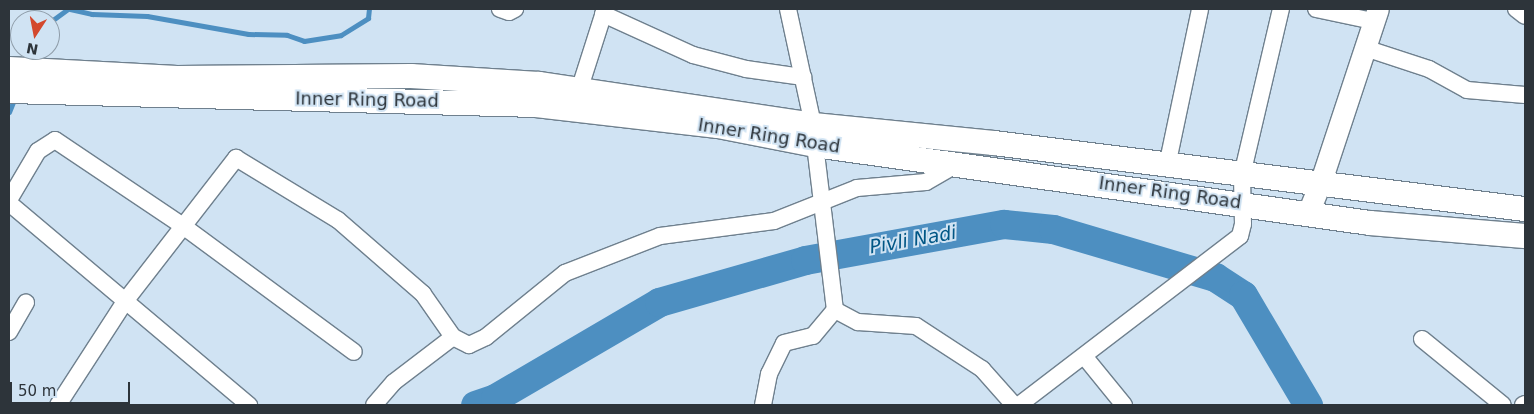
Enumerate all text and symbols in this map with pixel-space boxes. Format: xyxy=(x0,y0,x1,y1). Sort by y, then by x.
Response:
north arrow xyxy=(10,10,60,60)
text: N xyxy=(25,40,40,58)
street label: Inner Ring Road xyxy=(295,88,439,112)
street label: Inner Ring Road xyxy=(696,114,842,158)
street label: Inner Ring Road xyxy=(1097,172,1243,214)
water label: Pivli Nadi xyxy=(868,221,958,259)
scale bar xyxy=(12,372,132,404)
text: 50 m xyxy=(18,382,56,400)

